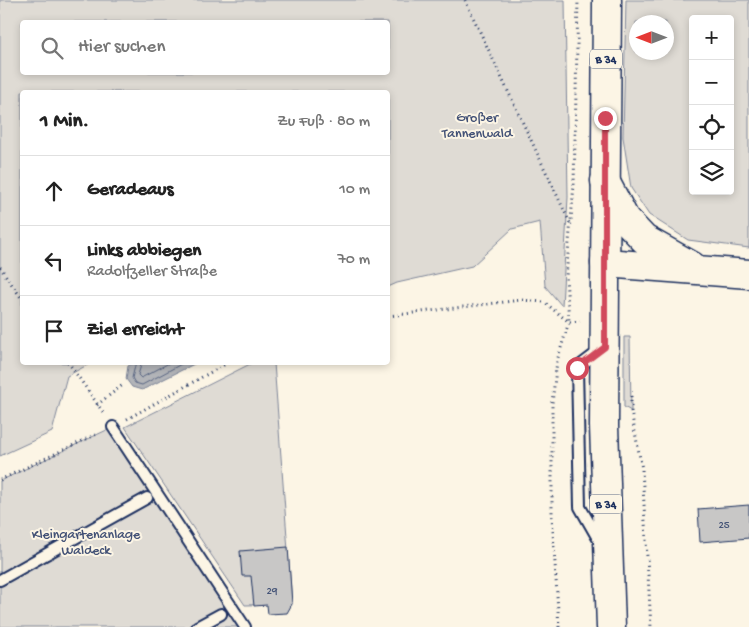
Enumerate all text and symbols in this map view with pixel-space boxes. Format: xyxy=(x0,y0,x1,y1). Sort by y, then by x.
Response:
north arrow xyxy=(629,15,674,60)
map controls xyxy=(689,15,734,195)
button: + xyxy=(689,15,734,60)
search box xyxy=(20,20,390,75)
icon: search xyxy=(38,34,66,62)
text: Hier suchen xyxy=(78,36,165,59)
road number: B 34 xyxy=(590,50,622,68)
button: − xyxy=(689,60,734,105)
button: locate xyxy=(689,105,734,150)
route end xyxy=(594,107,617,130)
text: 1 Min. xyxy=(40,110,89,135)
park label: Großer Tannenwald xyxy=(441,110,514,143)
text: Zu Fuß · 80 m xyxy=(277,113,370,132)
button: layers xyxy=(689,150,734,195)
icon: ahead xyxy=(40,177,68,205)
text: Geradeaus xyxy=(87,179,173,202)
text: 10 m xyxy=(339,181,370,200)
text: Links abbiegen xyxy=(87,240,201,263)
icon: left xyxy=(40,247,68,275)
text: 70 m xyxy=(337,251,370,270)
text: Radolfzeller Straße xyxy=(87,263,217,282)
icon: arrive xyxy=(40,317,68,345)
text: Ziel erreicht xyxy=(87,319,184,342)
route start xyxy=(566,357,589,380)
road number: B 34 xyxy=(590,494,622,514)
house number: 25 xyxy=(718,520,730,532)
park label: Kleingartenanlage Waldeck xyxy=(32,527,141,560)
house number: 29 xyxy=(267,586,278,598)

